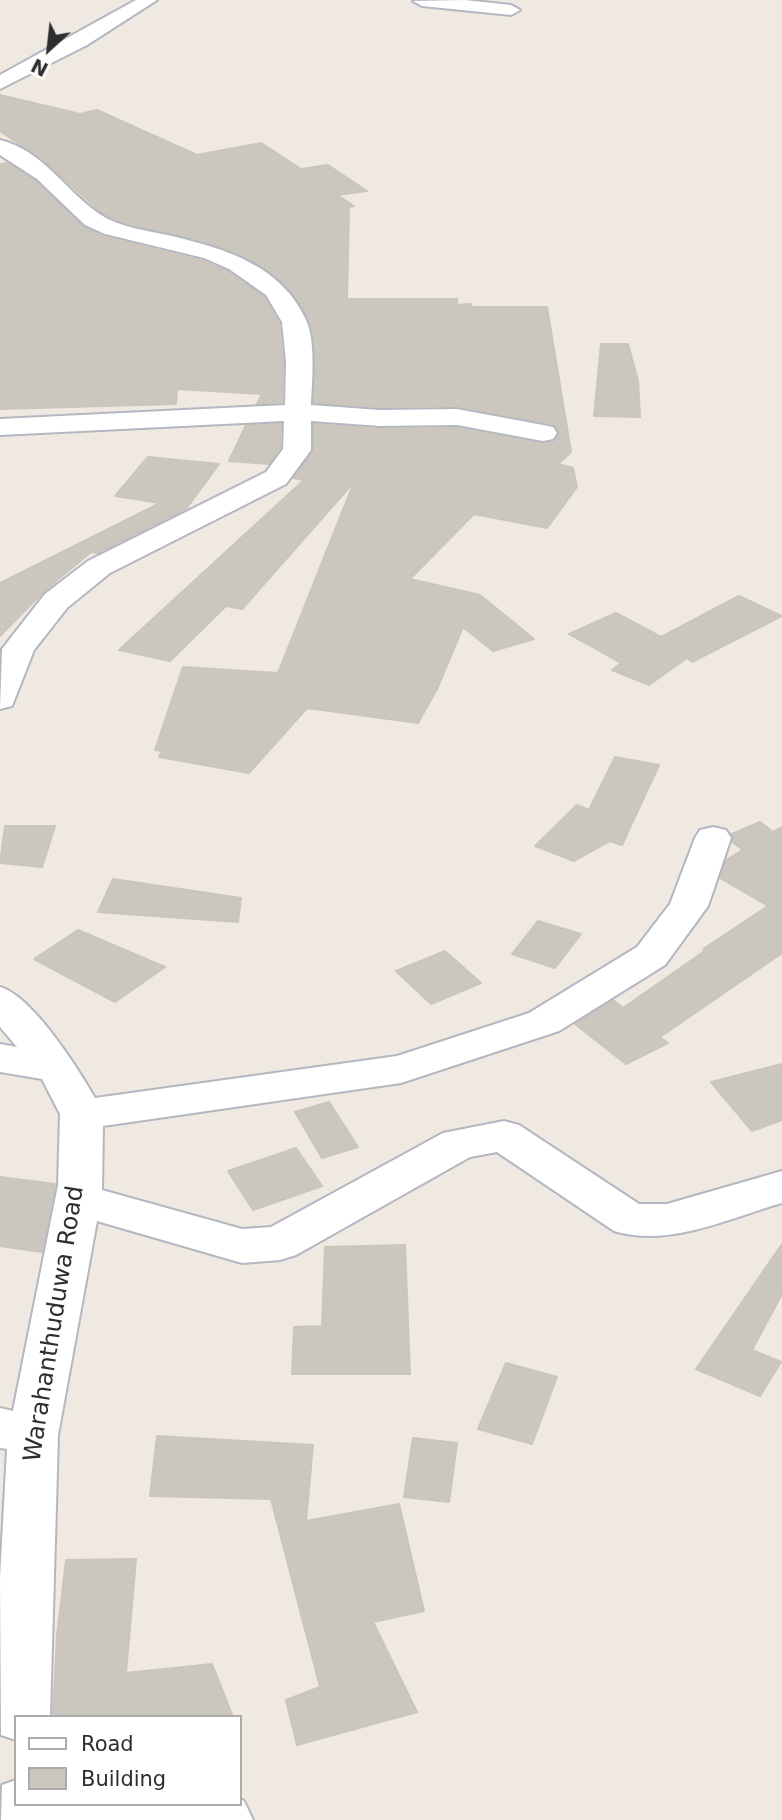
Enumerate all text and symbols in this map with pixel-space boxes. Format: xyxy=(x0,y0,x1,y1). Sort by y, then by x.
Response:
north arrow xyxy=(14,14,84,84)
text: N xyxy=(27,54,52,81)
street label: Warahanthuduwa Road xyxy=(19,1184,91,1464)
legend xyxy=(14,1715,242,1806)
text: Road xyxy=(81,1732,134,1756)
text: Building xyxy=(81,1767,166,1791)

